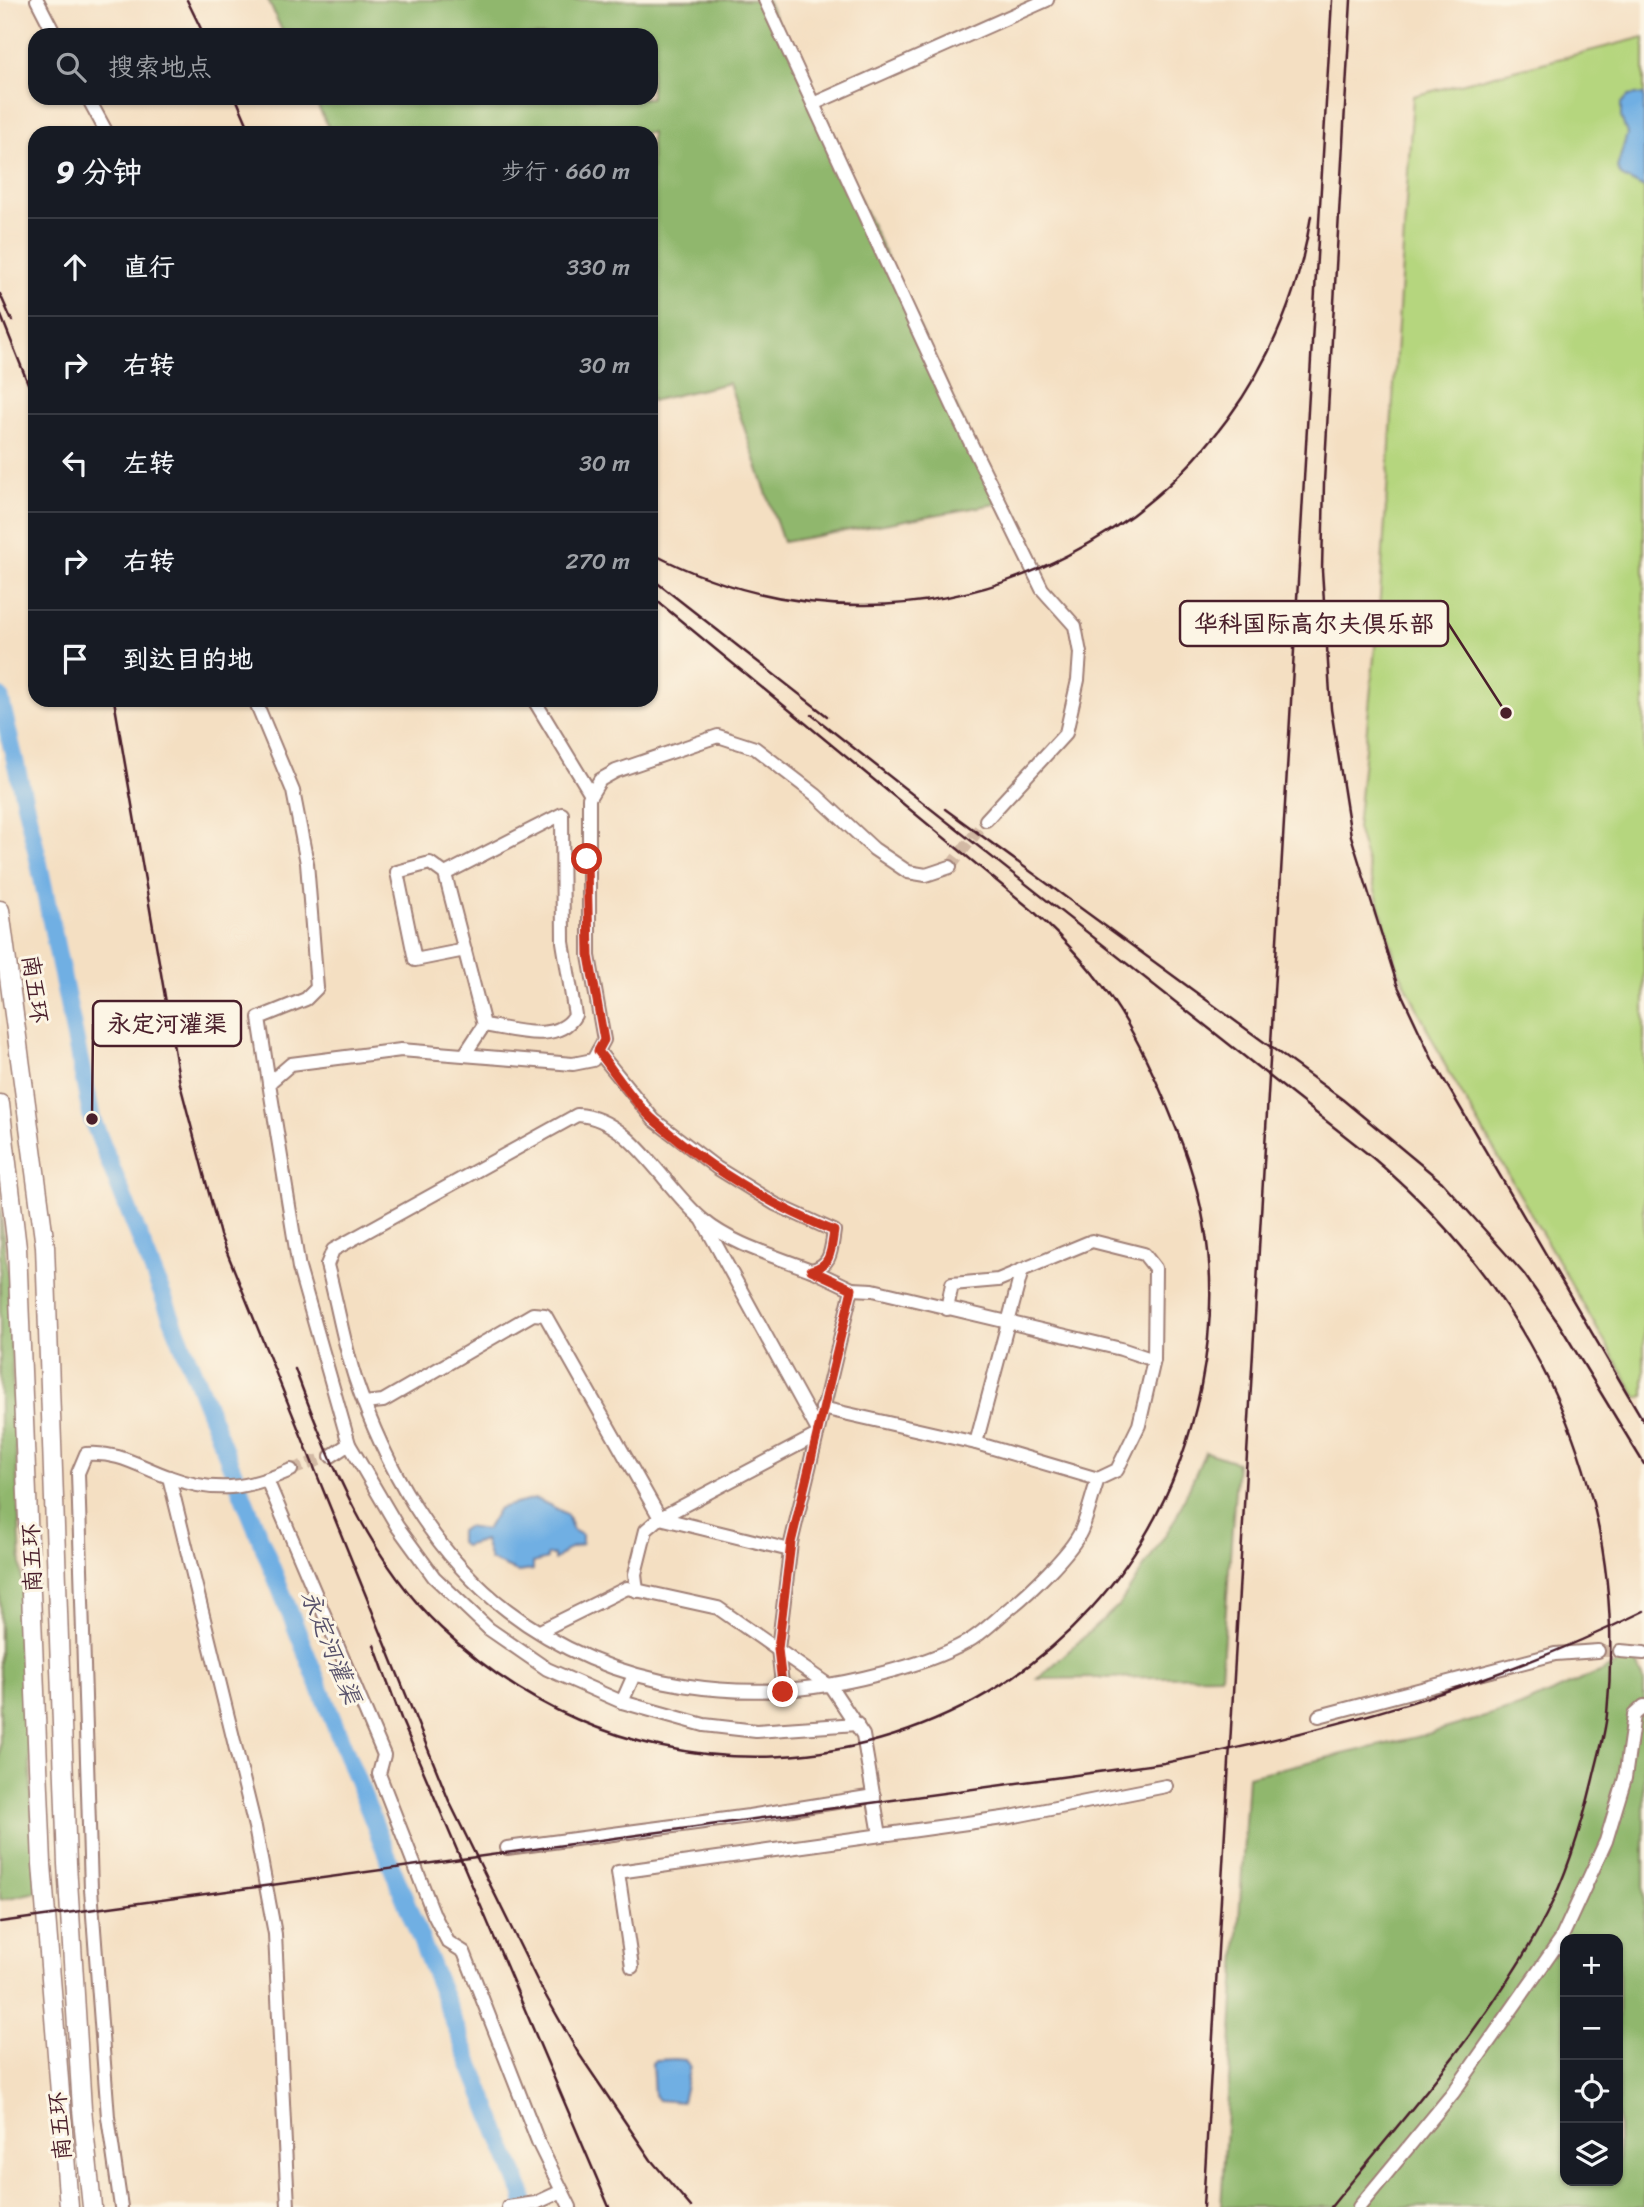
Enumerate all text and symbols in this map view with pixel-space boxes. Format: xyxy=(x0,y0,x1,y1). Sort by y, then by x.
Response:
search box xyxy=(28,28,658,105)
text: 搜索地点 xyxy=(108,44,212,90)
icon: search xyxy=(52,48,90,86)
text: 9 分钟 xyxy=(56,145,142,199)
text: 步行 · 660 m xyxy=(502,151,630,192)
text: 直行 xyxy=(123,244,175,290)
text: 330 m xyxy=(567,247,630,288)
icon: ahead xyxy=(56,248,94,286)
text: 右转 xyxy=(123,342,175,388)
text: 30 m xyxy=(579,345,630,386)
icon: right xyxy=(56,346,94,384)
text: 左转 xyxy=(123,440,175,486)
text: 30 m xyxy=(579,443,630,484)
icon: left xyxy=(56,444,94,482)
text: 右转 xyxy=(123,538,175,584)
text: 270 m xyxy=(565,541,630,582)
icon: right xyxy=(56,542,94,580)
callout: 华科国际高尔夫俱乐部 xyxy=(1180,601,1448,646)
text: 华科国际高尔夫俱乐部 xyxy=(1194,603,1434,645)
text: 到达目的地 xyxy=(123,636,253,682)
icon: arrive xyxy=(56,640,94,678)
route start xyxy=(571,843,602,874)
street label: 南五环 xyxy=(10,952,60,1026)
callout: 永定河灌渠 xyxy=(93,1001,241,1046)
text: 永定河灌渠 xyxy=(107,1003,227,1045)
street label: 南五环 xyxy=(10,1523,54,1593)
water label: 永定河灌渠 xyxy=(289,1584,374,1712)
route end xyxy=(767,1676,798,1707)
map controls xyxy=(1560,1934,1623,2186)
button: + xyxy=(1560,1934,1623,1997)
button: − xyxy=(1560,1997,1623,2060)
button: locate xyxy=(1560,2060,1623,2123)
street label: 南五环 xyxy=(37,2090,83,2162)
button: layers xyxy=(1560,2123,1623,2186)

